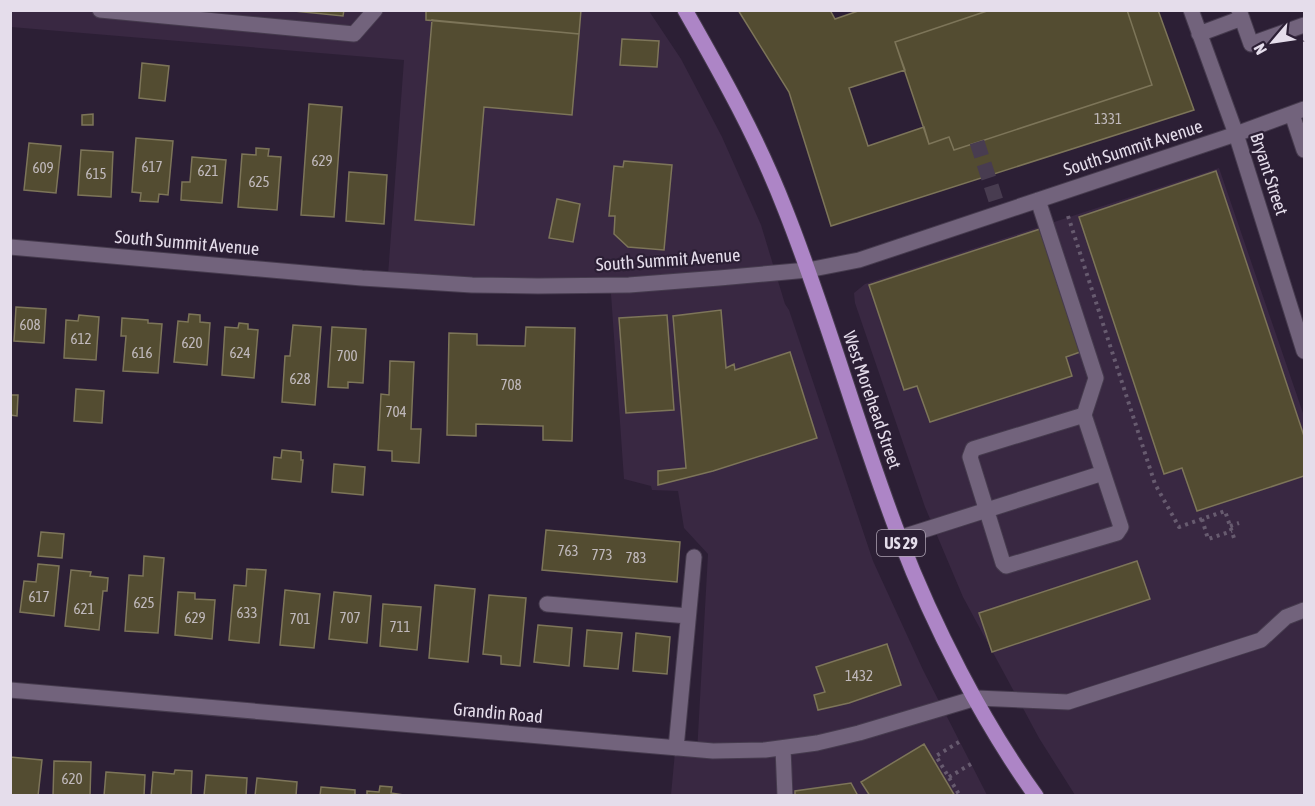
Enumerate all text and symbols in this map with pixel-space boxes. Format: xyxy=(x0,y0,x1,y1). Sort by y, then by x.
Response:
north arrow xyxy=(1243,12,1303,72)
text: N xyxy=(1250,41,1270,58)
house number: 1331 xyxy=(1094,110,1122,127)
street label: South Summit Avenue xyxy=(1061,115,1205,180)
street label: Bryant Street xyxy=(1246,130,1293,218)
house number: 629 xyxy=(311,152,333,169)
house number: 617 xyxy=(141,158,163,175)
house number: 609 xyxy=(32,159,54,176)
house number: 621 xyxy=(197,162,219,179)
house number: 615 xyxy=(85,165,107,182)
house number: 625 xyxy=(248,173,270,190)
street label: South Summit Avenue xyxy=(114,226,260,259)
street label: South Summit Avenue xyxy=(595,244,741,275)
house number: 608 xyxy=(19,316,41,333)
street label: West Morehead Street xyxy=(839,328,906,472)
house number: 612 xyxy=(70,330,92,347)
house number: 620 xyxy=(181,334,203,351)
house number: 616 xyxy=(131,344,153,361)
house number: 624 xyxy=(229,344,251,361)
house number: 700 xyxy=(336,347,358,364)
house number: 628 xyxy=(289,370,311,387)
house number: 708 xyxy=(500,376,522,393)
house number: 704 xyxy=(385,403,407,420)
road number: US 29 xyxy=(877,530,925,556)
house number: 763 xyxy=(557,542,579,559)
house number: 773 xyxy=(591,546,613,563)
house number: 783 xyxy=(625,549,647,566)
house number: 617 xyxy=(28,588,50,605)
house number: 625 xyxy=(133,594,155,611)
house number: 621 xyxy=(73,600,95,617)
house number: 633 xyxy=(236,604,258,621)
house number: 629 xyxy=(184,609,206,626)
house number: 707 xyxy=(339,609,361,626)
house number: 701 xyxy=(289,610,311,627)
house number: 711 xyxy=(389,618,411,635)
house number: 1432 xyxy=(845,667,873,684)
street label: Grandin Road xyxy=(452,698,544,727)
house number: 620 xyxy=(61,770,83,787)

